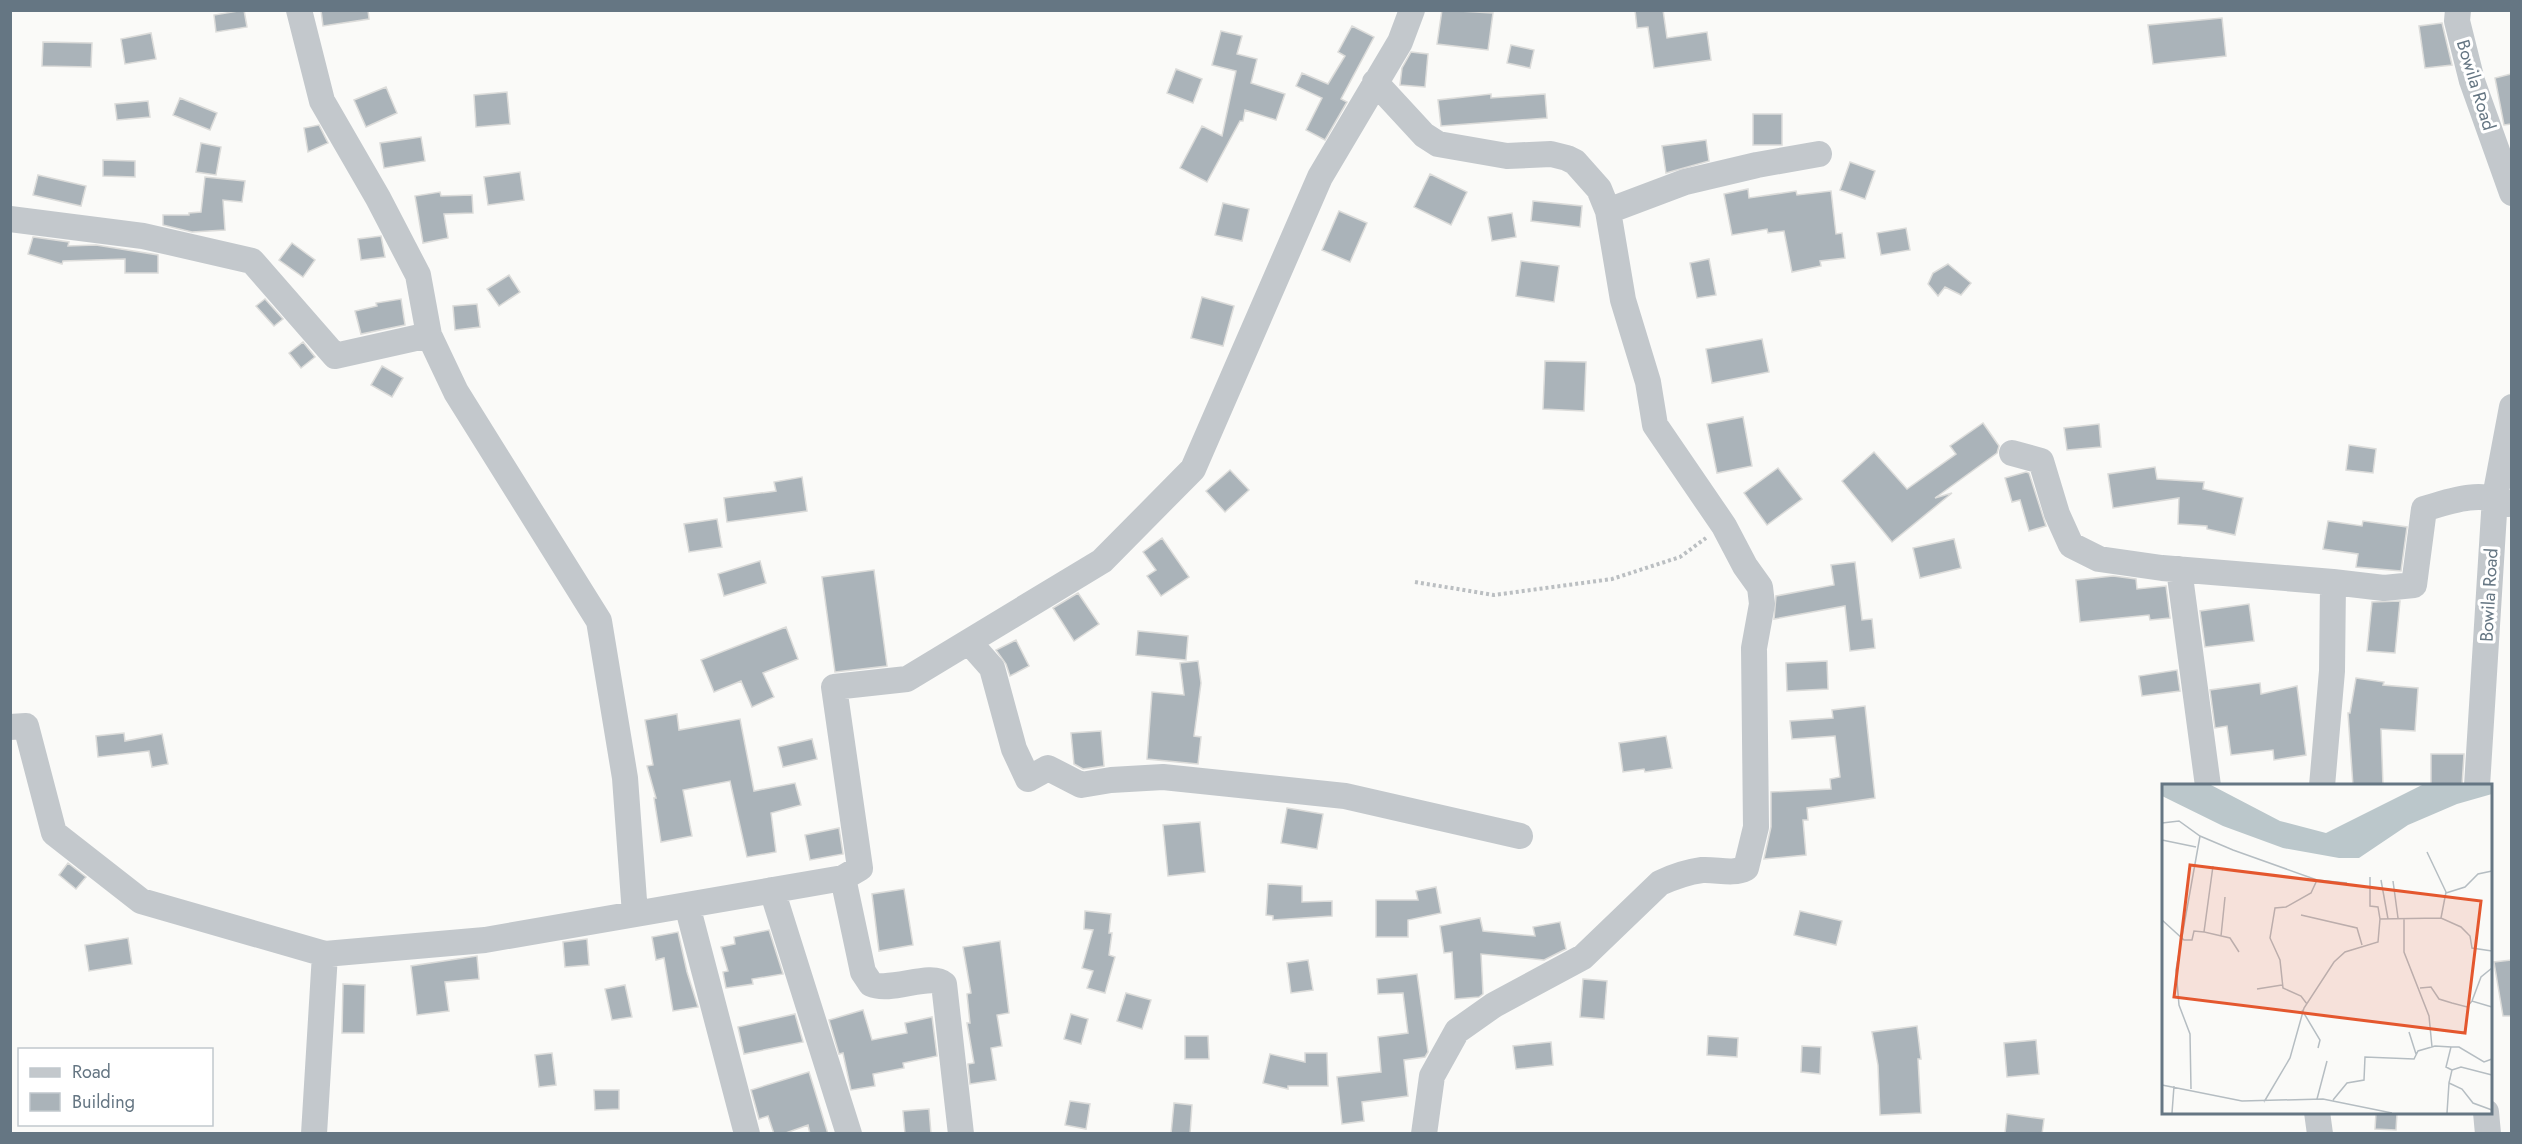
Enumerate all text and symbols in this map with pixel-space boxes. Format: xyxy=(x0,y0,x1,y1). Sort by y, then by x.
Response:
street label: Bowila Road xyxy=(2450,36,2502,134)
street label: Bowila Road xyxy=(2474,548,2504,642)
inset map xyxy=(2162,784,2492,1114)
legend xyxy=(18,1048,213,1126)
text: Road xyxy=(72,1059,111,1085)
text: Building xyxy=(72,1089,135,1115)

